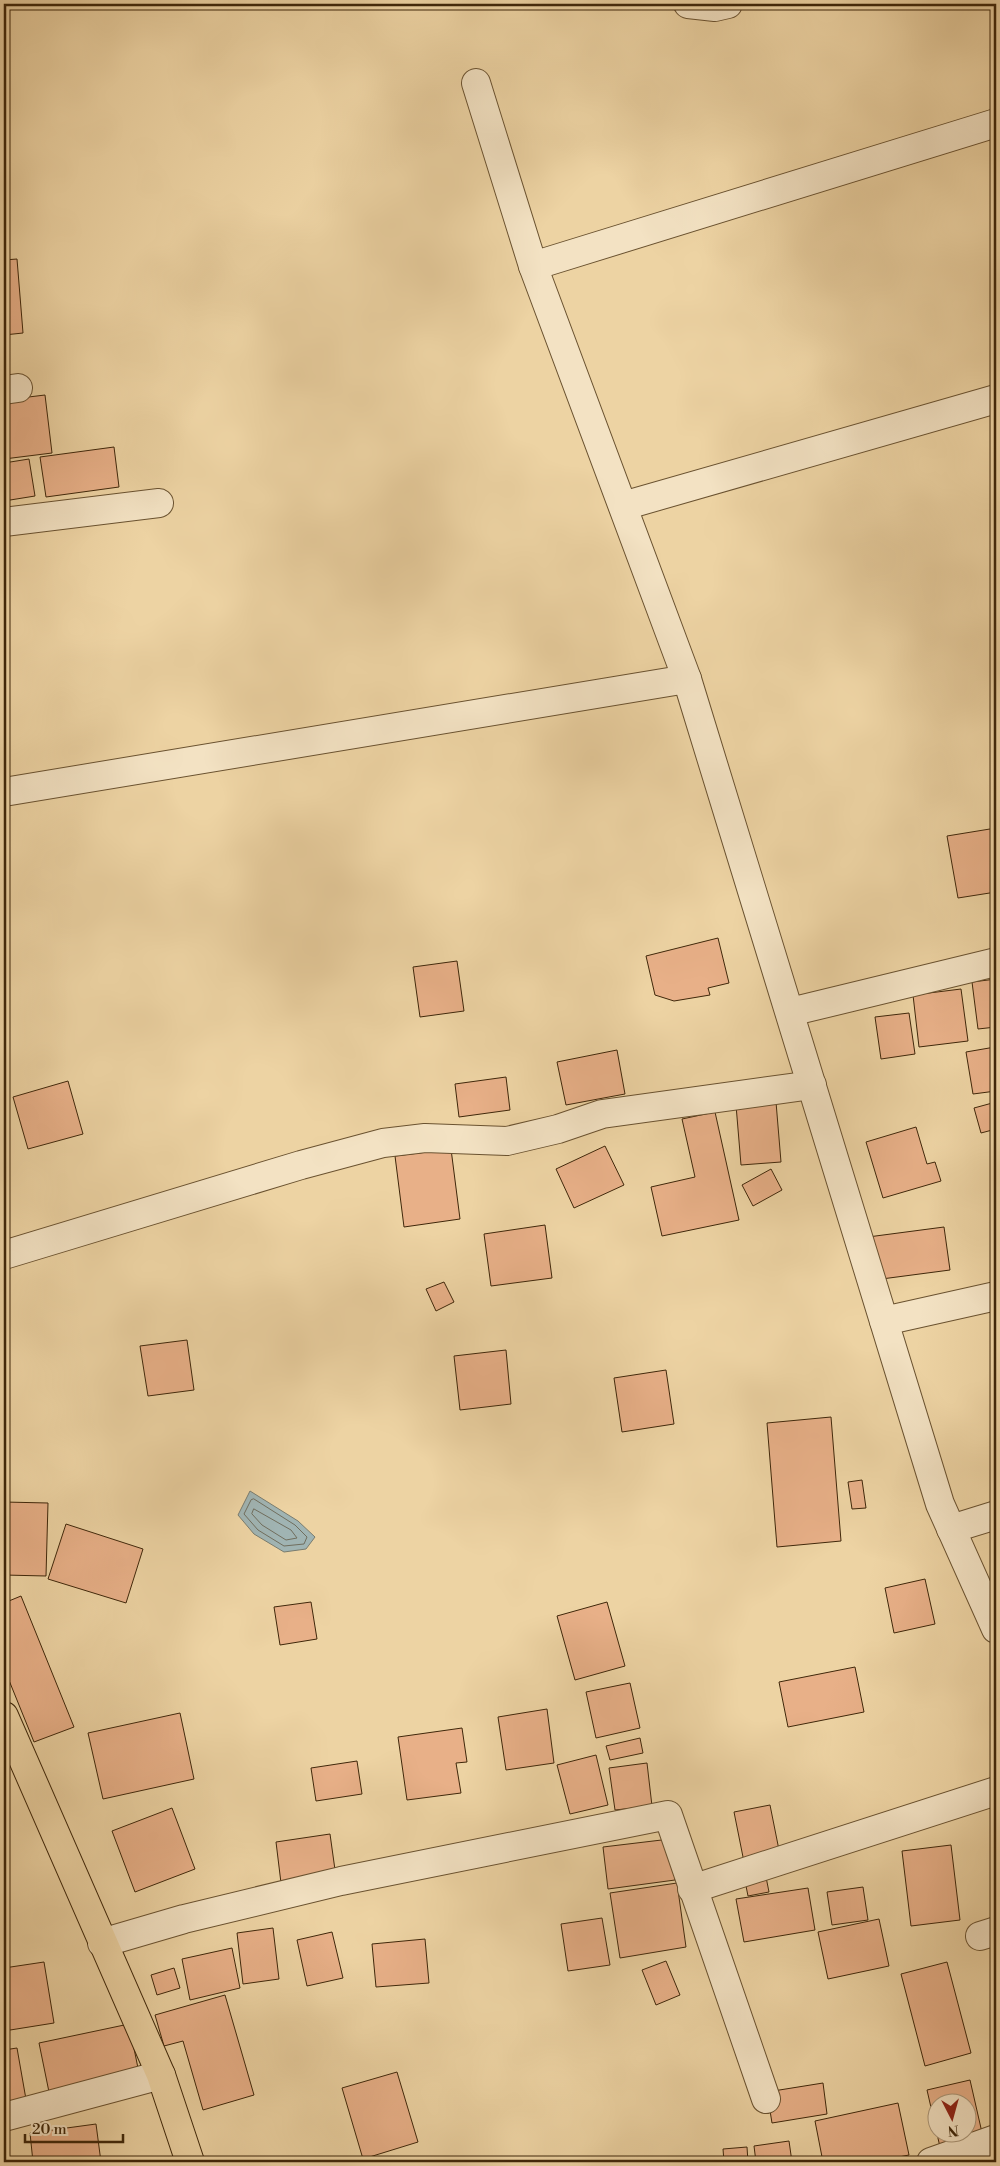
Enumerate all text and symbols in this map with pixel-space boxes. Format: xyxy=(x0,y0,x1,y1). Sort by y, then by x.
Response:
north arrow xyxy=(928,2094,978,2144)
scale bar xyxy=(25,2111,122,2143)
text: 20 m xyxy=(32,2120,67,2139)
text: N xyxy=(947,2120,960,2139)

